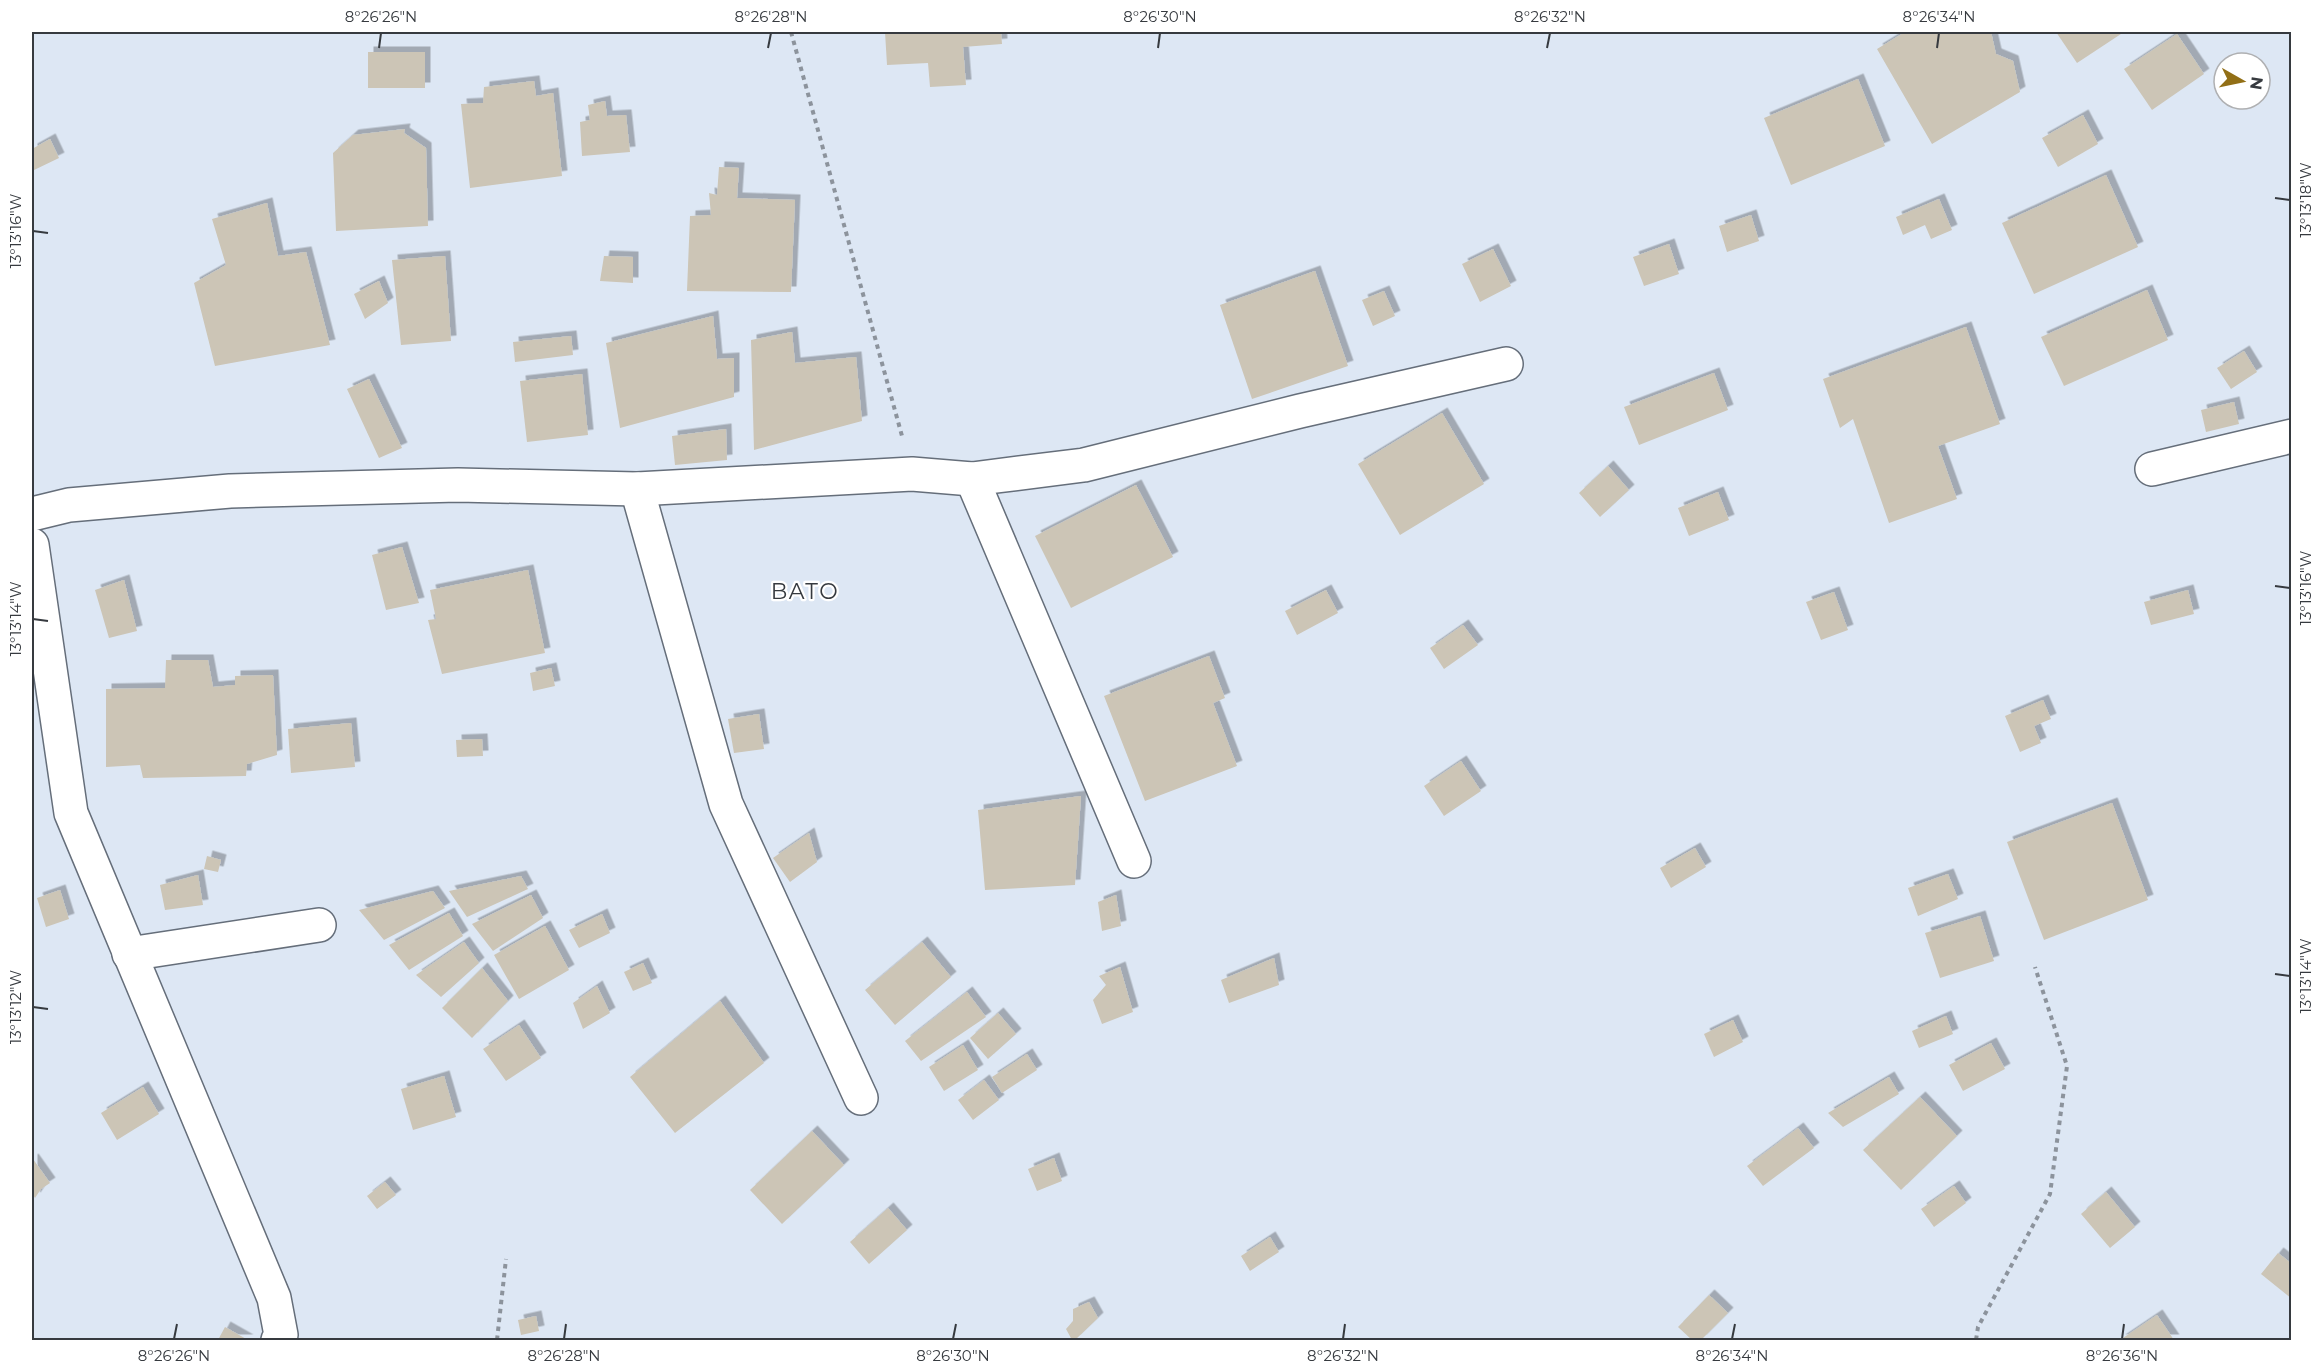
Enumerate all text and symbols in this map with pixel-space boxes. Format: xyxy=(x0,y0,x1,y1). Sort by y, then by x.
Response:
text: 8°26'26"N xyxy=(345,7,417,26)
text: 8°26'28"N xyxy=(734,7,808,26)
text: 8°26'30"N xyxy=(1123,7,1197,26)
text: 8°26'32"N xyxy=(1514,7,1586,26)
text: 8°26'34"N xyxy=(1903,7,1975,26)
north arrow xyxy=(2212,51,2272,111)
text: N xyxy=(2246,75,2267,91)
text: 13°13'18"W xyxy=(2296,162,2315,238)
text: 13°13'16"W xyxy=(6,193,25,268)
text: 13°13'16"W xyxy=(2296,550,2315,625)
district label: BATO xyxy=(771,578,839,605)
text: 13°13'14"W xyxy=(6,581,25,657)
text: 13°13'14"W xyxy=(2296,938,2315,1014)
text: 13°13'12"W xyxy=(6,970,25,1044)
text: 8°26'26"N xyxy=(138,1346,210,1365)
text: 8°26'28"N xyxy=(527,1346,601,1365)
text: 8°26'30"N xyxy=(916,1346,990,1365)
text: 8°26'32"N xyxy=(1307,1346,1379,1365)
text: 8°26'34"N xyxy=(1696,1346,1768,1365)
text: 8°26'36"N xyxy=(2086,1346,2158,1365)

